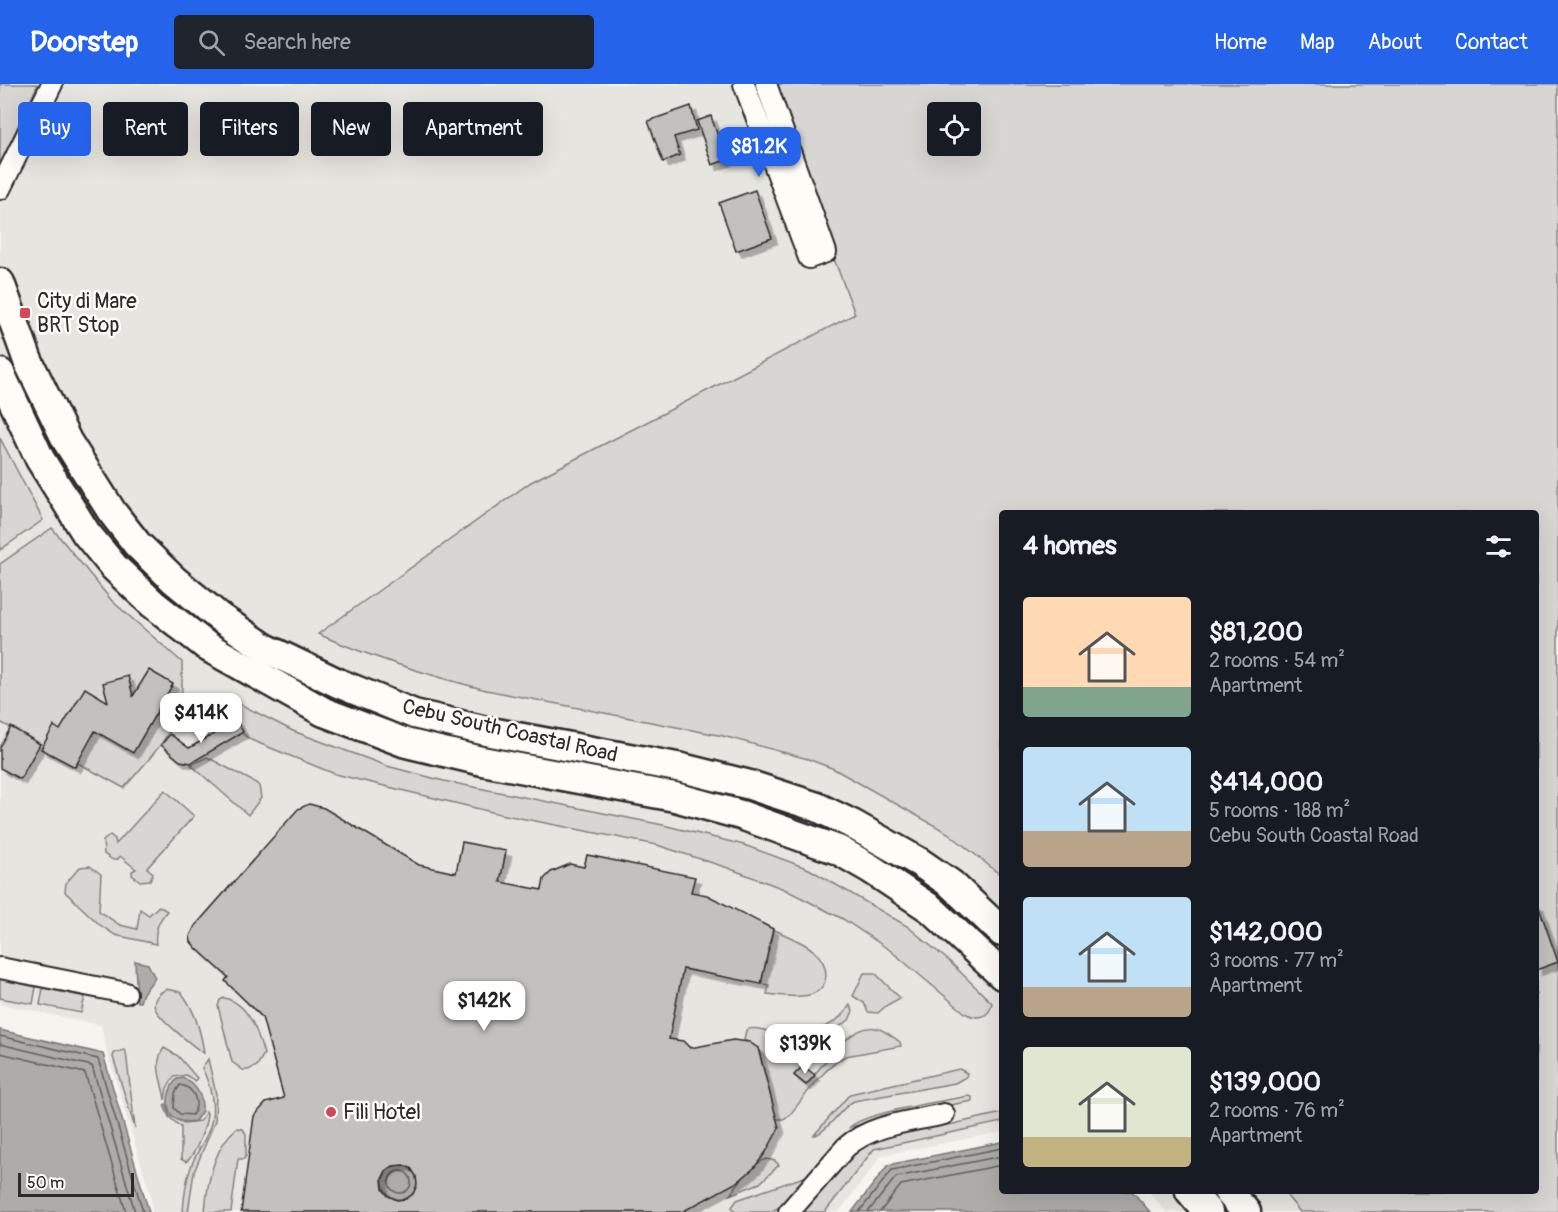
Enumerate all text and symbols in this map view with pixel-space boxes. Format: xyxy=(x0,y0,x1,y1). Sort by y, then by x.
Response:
search box xyxy=(174,15,594,69)
text: Doorstep xyxy=(30,25,138,60)
icon: search xyxy=(195,26,228,59)
text: Search here xyxy=(243,28,351,56)
text: Home xyxy=(1214,29,1267,56)
text: Map xyxy=(1300,29,1335,56)
text: About xyxy=(1368,29,1422,56)
text: Contact xyxy=(1455,29,1528,56)
chip: Buy xyxy=(18,102,91,156)
chip: Rent xyxy=(103,102,188,156)
chip: Filters xyxy=(200,102,299,156)
chip: New xyxy=(311,102,391,156)
chip: Apartment xyxy=(403,102,543,156)
map controls xyxy=(927,102,981,156)
button: locate xyxy=(927,102,981,156)
pin: $81.2K xyxy=(710,127,808,178)
text: $81.2K xyxy=(731,134,787,159)
place label: City di Mare BRT Stop xyxy=(37,288,137,339)
marker: City di Mare BRT Stop xyxy=(18,306,32,320)
text: 4 homes xyxy=(1023,530,1117,562)
icon: filters xyxy=(1482,530,1515,563)
text: $81,200 xyxy=(1209,616,1303,648)
icon: home xyxy=(1071,621,1143,693)
text: 2 rooms · 54 m² xyxy=(1209,648,1345,673)
text: Apartment xyxy=(1209,673,1302,698)
pin: $414K xyxy=(159,693,243,744)
street label: Cebu South Coastal Road xyxy=(400,693,620,769)
text: $414K xyxy=(174,700,228,725)
text: $414,000 xyxy=(1209,766,1323,798)
icon: home xyxy=(1071,771,1143,843)
text: 5 rooms · 188 m² xyxy=(1209,798,1350,823)
text: Cebu South Coastal Road xyxy=(1209,823,1419,848)
text: $142,000 xyxy=(1209,916,1323,948)
icon: home xyxy=(1071,921,1143,993)
text: 3 rooms · 77 m² xyxy=(1209,948,1344,973)
text: Apartment xyxy=(1209,973,1302,998)
pin: $142K xyxy=(442,981,526,1032)
text: $142K xyxy=(457,988,511,1013)
pin: $139K xyxy=(763,1024,847,1075)
text: $139K xyxy=(779,1031,831,1056)
text: $139,000 xyxy=(1209,1066,1321,1098)
icon: home xyxy=(1071,1071,1143,1143)
text: 2 rooms · 76 m² xyxy=(1209,1098,1345,1123)
place label: Fili Hotel xyxy=(343,1099,421,1126)
marker: Fili Hotel xyxy=(324,1105,338,1119)
text: Apartment xyxy=(1209,1123,1302,1148)
scale bar xyxy=(18,1170,134,1198)
text: 50 m xyxy=(27,1173,64,1193)

